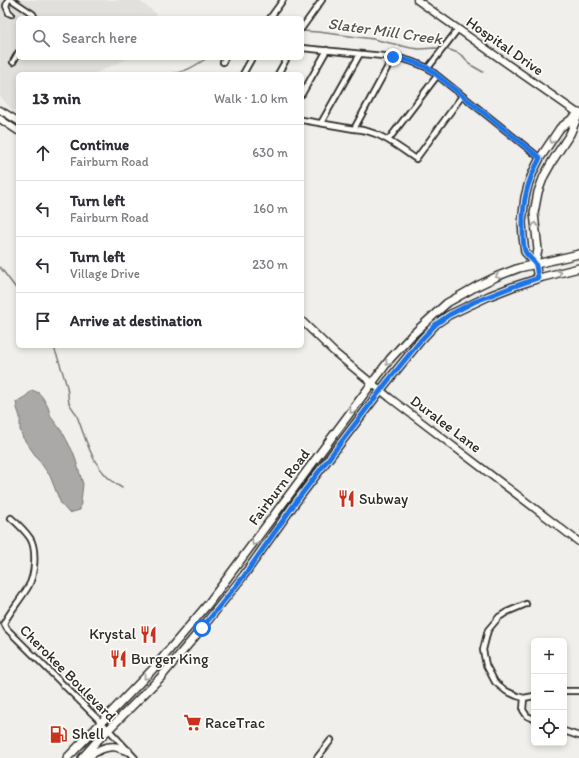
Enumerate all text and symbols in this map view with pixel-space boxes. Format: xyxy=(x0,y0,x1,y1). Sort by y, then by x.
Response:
street label: Hospital Drive xyxy=(463,13,547,79)
water label: Slater Mill Creek xyxy=(327,14,444,48)
search box xyxy=(16,16,304,60)
icon: search xyxy=(30,27,52,49)
text: Search here xyxy=(62,29,137,47)
route end xyxy=(384,48,402,66)
text: 13 min xyxy=(32,88,81,108)
text: Walk · 1.0 km xyxy=(214,91,288,106)
text: Continue xyxy=(70,136,129,154)
one-way arrow xyxy=(549,137,557,144)
icon: ahead xyxy=(32,142,54,164)
text: 630 m xyxy=(252,145,288,160)
text: Fairburn Road xyxy=(70,154,149,169)
text: Turn left xyxy=(70,192,125,210)
icon: left xyxy=(32,198,54,220)
text: 160 m xyxy=(253,201,288,216)
text: Fairburn Road xyxy=(70,210,149,225)
one-way arrow xyxy=(531,222,540,228)
text: Turn left xyxy=(70,248,125,266)
icon: left xyxy=(32,254,54,276)
text: 230 m xyxy=(252,257,288,272)
text: Village Drive xyxy=(70,266,140,281)
one-way arrow xyxy=(555,269,562,278)
one-way arrow xyxy=(494,271,502,279)
icon: arrive xyxy=(32,310,54,332)
text: Arrive at destination xyxy=(70,312,202,330)
one-way arrow xyxy=(385,359,393,366)
street label: Duralee Lane xyxy=(407,391,485,457)
one-way arrow xyxy=(350,407,357,414)
street label: Fairburn Road xyxy=(244,445,314,529)
restaurant icon: Subway xyxy=(336,489,356,509)
place label: Subway xyxy=(359,490,408,508)
one-way arrow xyxy=(251,538,258,545)
route start xyxy=(193,619,211,637)
street label: Cherokee Boulevard xyxy=(16,621,121,726)
restaurant icon: Krystal xyxy=(139,624,159,644)
place label: Krystal xyxy=(89,625,137,643)
map controls xyxy=(531,638,567,746)
button: + xyxy=(531,638,567,674)
restaurant icon: Burger King xyxy=(108,649,128,669)
place label: Burger King xyxy=(131,650,209,668)
one-way arrow xyxy=(143,672,151,680)
button: − xyxy=(531,674,567,710)
button: locate xyxy=(531,710,567,746)
supermarket icon: RaceTrac xyxy=(182,713,202,733)
place label: RaceTrac xyxy=(205,714,265,732)
fuel station icon: Shell xyxy=(49,724,69,744)
place label: Shell xyxy=(72,725,105,743)

